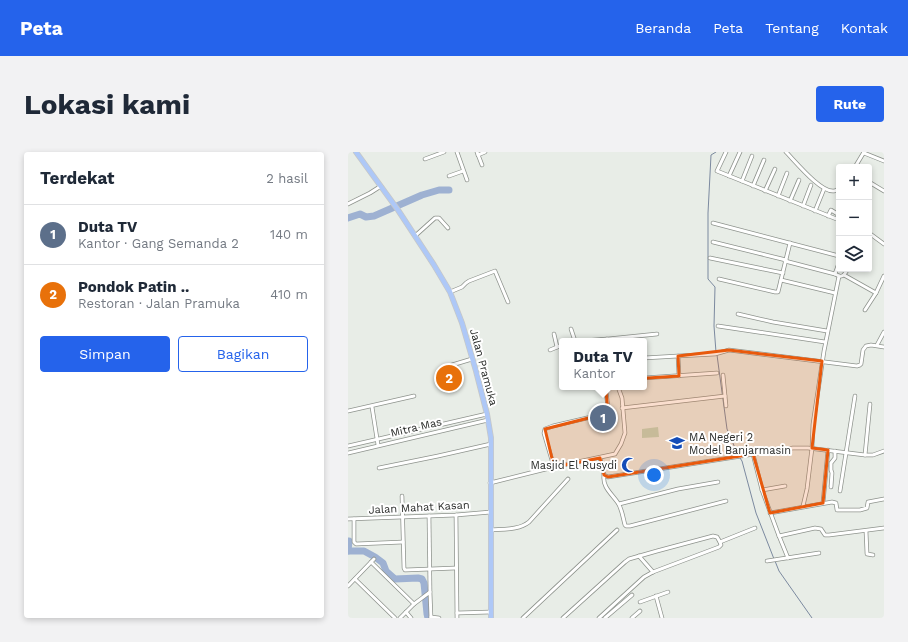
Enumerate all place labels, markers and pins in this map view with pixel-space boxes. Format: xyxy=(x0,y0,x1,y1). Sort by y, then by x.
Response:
pin: 2 xyxy=(436,363,462,393)
pin: 1 xyxy=(590,403,616,433)
place label: MA Negeri 2 Model Banjarmasin xyxy=(689,431,791,457)
school or university icon: MA Negeri 2 Model Banjarmasin xyxy=(668,434,686,452)
mosque icon: Masjid El Rusydi xyxy=(620,456,638,474)
place label: Masjid El Rusydi xyxy=(530,459,617,472)

